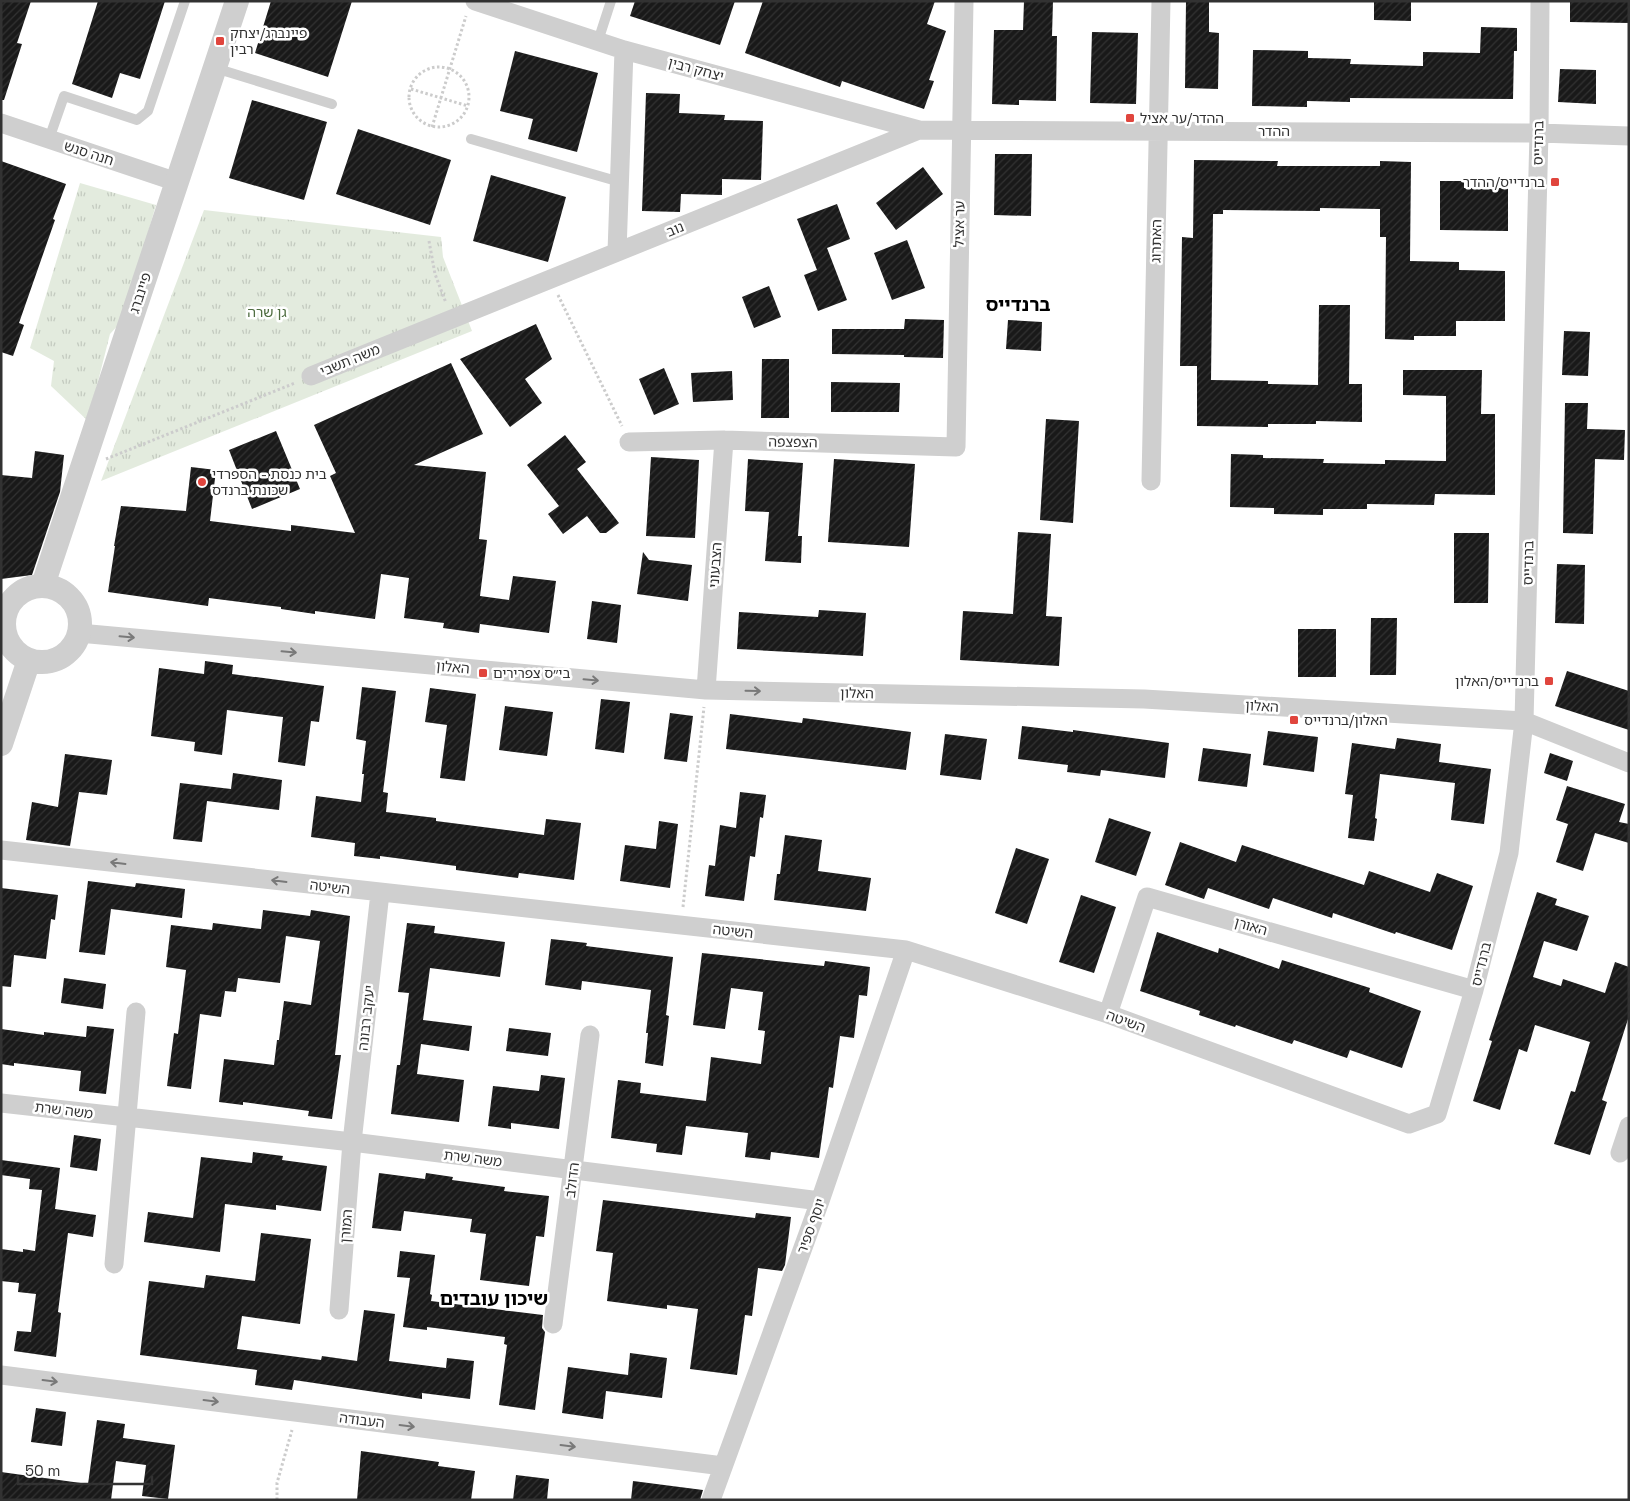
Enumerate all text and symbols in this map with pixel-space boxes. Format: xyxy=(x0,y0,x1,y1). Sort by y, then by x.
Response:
place label: פיינברג/יצחק רבין xyxy=(230,24,307,58)
marker: פיינברג/יצחק רבין xyxy=(214,35,226,47)
street label: יצחק רבין xyxy=(666,53,726,85)
place label: ההדר/ער אציל xyxy=(1140,109,1224,127)
marker: ההדר/ער אציל xyxy=(1124,112,1136,124)
street label: ברנדייס xyxy=(1529,120,1547,166)
street label: ההדר xyxy=(1258,122,1290,140)
street label: חנה סנש xyxy=(62,136,116,170)
place label: ברנדייס/ההדר xyxy=(1463,173,1545,191)
marker: ברנדייס/ההדר xyxy=(1549,176,1561,188)
street label: ער אציל xyxy=(950,200,968,248)
street label: נוב xyxy=(664,217,686,241)
street label: האתרוג xyxy=(1147,219,1165,263)
street label: פיינברג xyxy=(125,270,155,316)
district label: ברנדייס xyxy=(985,292,1051,317)
park label: גן שרה xyxy=(247,303,287,321)
street label: משה תשבי xyxy=(317,340,383,380)
street label: הצפצפה xyxy=(768,433,818,451)
place label: בית כנסת - הספרדי שכונת ברנדס xyxy=(212,465,327,499)
marker: בית כנסת - הספרדי שכונת ברנדס xyxy=(196,476,208,488)
street label: ברנדייס xyxy=(1519,540,1537,586)
street label: הצבעוני xyxy=(704,541,726,589)
one-way arrow xyxy=(119,632,135,642)
one-way arrow xyxy=(281,647,297,657)
street label: האלון xyxy=(435,657,471,677)
place label: בי״ס צפרירים xyxy=(493,664,570,682)
marker: בי״ס צפרירים xyxy=(477,667,489,679)
place label: ברנדייס/האלון xyxy=(1455,672,1539,690)
one-way arrow xyxy=(582,675,598,684)
marker: ברנדייס/האלון xyxy=(1543,675,1555,687)
street label: האלון xyxy=(840,684,874,702)
one-way arrow xyxy=(744,686,760,696)
street label: האלון xyxy=(1245,696,1279,716)
place label: האלון/ברנדייס xyxy=(1304,711,1388,729)
marker: האלון/ברנדייס xyxy=(1288,714,1300,726)
one-way arrow xyxy=(110,858,126,868)
one-way arrow xyxy=(272,876,288,886)
street label: השיטה xyxy=(309,876,351,898)
street label: האורן xyxy=(1232,913,1270,939)
street label: השיטה xyxy=(712,920,754,942)
street label: ברנדייס xyxy=(1467,940,1495,988)
street label: יעקב רבונה xyxy=(354,984,378,1052)
street label: השיטה xyxy=(1104,1006,1148,1036)
street label: משה שרת xyxy=(34,1097,94,1123)
street label: משה שרת xyxy=(443,1145,503,1171)
street label: הדולב xyxy=(561,1161,583,1199)
street label: יוסף ספיר xyxy=(793,1196,829,1256)
street label: המורן xyxy=(336,1208,356,1244)
district label: שיכון עובדים xyxy=(440,1286,548,1311)
one-way arrow xyxy=(41,1376,57,1386)
one-way arrow xyxy=(202,1396,218,1406)
street label: העבודה xyxy=(338,1408,386,1432)
one-way arrow xyxy=(398,1421,414,1431)
one-way arrow xyxy=(560,1441,576,1451)
scale bar xyxy=(18,1454,151,1486)
text: 50 m xyxy=(25,1461,60,1480)

